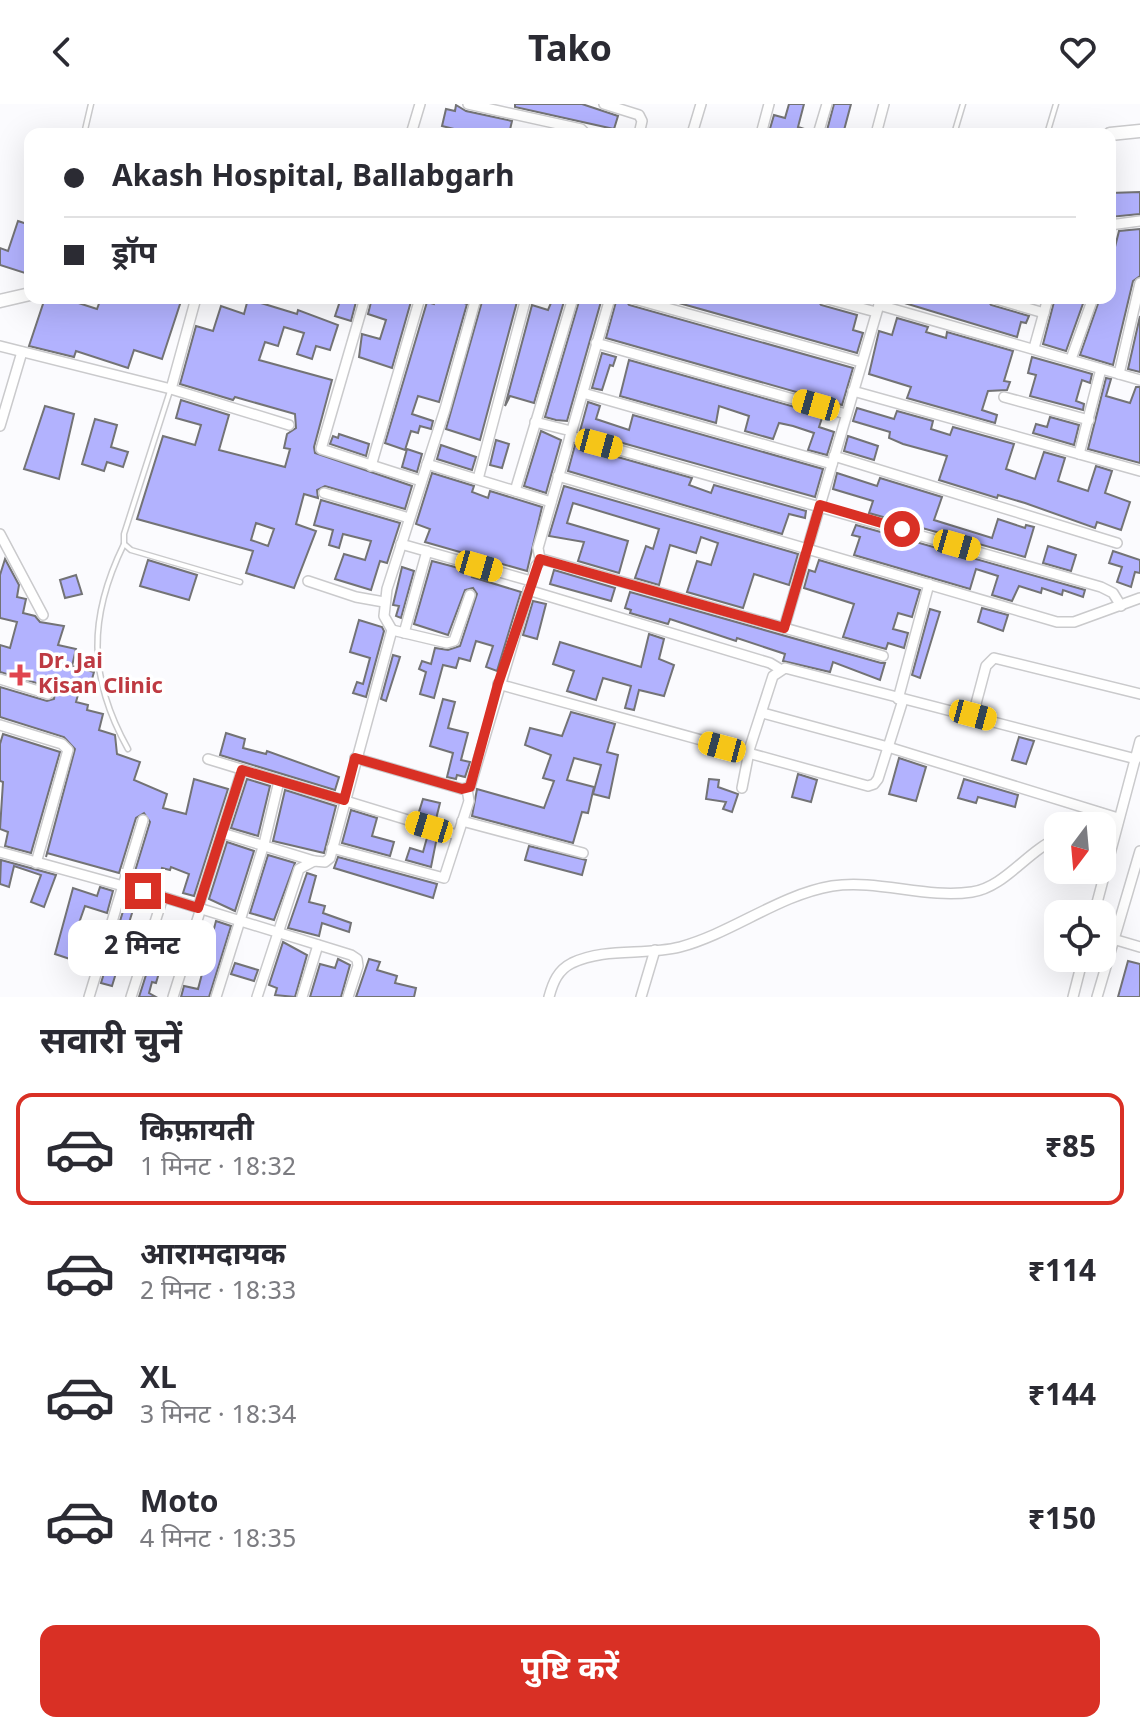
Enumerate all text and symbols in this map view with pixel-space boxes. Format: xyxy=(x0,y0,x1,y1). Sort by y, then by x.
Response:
text: Tako xyxy=(528,29,612,76)
icon: back xyxy=(40,30,84,74)
icon: heart xyxy=(1056,30,1100,74)
text: Akash Hospital, Ballabgarh xyxy=(112,159,515,198)
text: ड्रॉप xyxy=(112,236,156,275)
car xyxy=(790,387,842,423)
car xyxy=(573,426,625,462)
route start xyxy=(884,511,920,547)
car xyxy=(931,527,983,563)
car xyxy=(453,548,505,584)
place label: Dr. Jai Kisan Clinic xyxy=(38,648,163,702)
marker: Dr. Jai Kisan Clinic xyxy=(9,664,31,686)
car xyxy=(947,697,999,733)
car xyxy=(696,729,748,765)
car xyxy=(403,809,455,845)
north arrow xyxy=(1044,812,1116,884)
map controls xyxy=(1044,812,1116,972)
route end xyxy=(125,873,161,909)
button: locate xyxy=(1044,900,1116,972)
callout: 2 मिनट xyxy=(69,919,217,975)
text: 2 मिनट xyxy=(104,931,180,965)
text: सवारी चुनें xyxy=(40,1021,182,1068)
icon: car xyxy=(44,1113,116,1185)
text: किफ़ायती xyxy=(140,1113,254,1152)
text: ₹85 xyxy=(1045,1130,1096,1169)
text: 1 मिनट · 18:32 xyxy=(140,1152,296,1186)
icon: car xyxy=(44,1237,116,1309)
text: आरामदायक xyxy=(140,1237,286,1276)
text: ₹114 xyxy=(1028,1254,1096,1293)
text: 2 मिनट · 18:33 xyxy=(140,1276,296,1310)
icon: car xyxy=(44,1361,116,1433)
text: XL xyxy=(140,1361,177,1400)
text: ₹144 xyxy=(1028,1378,1096,1417)
text: 3 मिनट · 18:34 xyxy=(140,1400,296,1434)
icon: car xyxy=(44,1485,116,1557)
text: Moto xyxy=(140,1485,218,1524)
text: ₹150 xyxy=(1028,1502,1096,1541)
text: 4 मिनट · 18:35 xyxy=(140,1524,296,1558)
button: पुष्टि करें xyxy=(40,1625,1100,1717)

